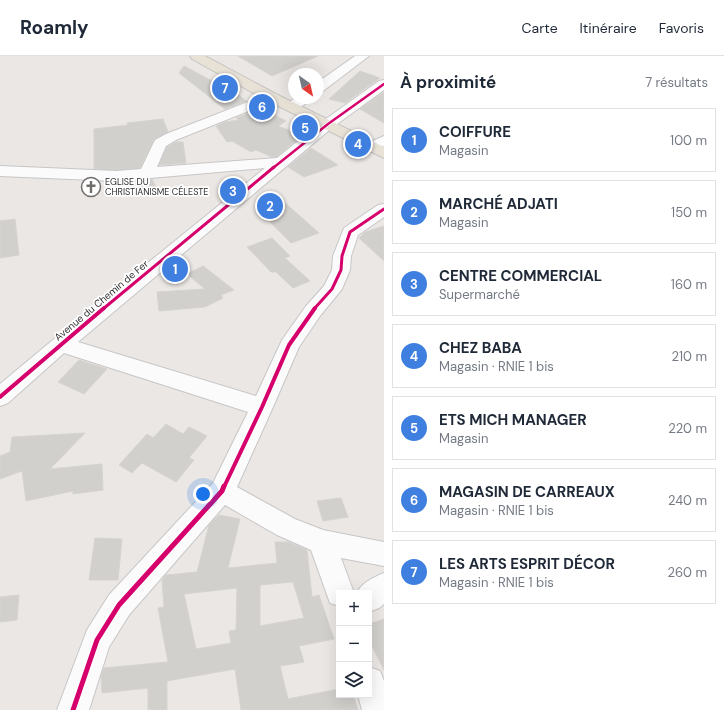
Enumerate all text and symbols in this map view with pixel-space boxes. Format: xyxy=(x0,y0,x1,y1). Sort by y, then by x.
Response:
text: Roamly xyxy=(20,15,89,40)
text: Carte xyxy=(522,19,558,37)
text: Itinéraire xyxy=(580,19,637,37)
text: Favoris xyxy=(659,19,704,37)
north arrow xyxy=(288,68,324,104)
text: À proximité xyxy=(400,71,496,93)
pin: 7 xyxy=(212,73,238,103)
text: 7 résultats xyxy=(645,74,708,91)
pin: 6 xyxy=(249,92,275,122)
pin: 5 xyxy=(292,113,318,143)
text: COIFFURE xyxy=(439,122,511,142)
pin: 4 xyxy=(345,129,371,159)
text: 1 xyxy=(412,132,416,149)
text: 100 m xyxy=(670,132,707,149)
text: Magasin xyxy=(439,142,488,159)
church icon: EGLISE DU CHRISTIANISME CÉLESTE xyxy=(80,176,102,198)
place label: EGLISE DU CHRISTIANISME CÉLESTE xyxy=(105,176,208,198)
pin: 3 xyxy=(220,176,246,206)
pin: 2 xyxy=(257,191,283,221)
text: MARCHÉ ADJATI xyxy=(439,194,558,214)
text: 2 xyxy=(410,204,418,221)
text: 150 m xyxy=(671,204,707,221)
text: Magasin xyxy=(439,214,488,231)
pin: 1 xyxy=(162,254,188,284)
street label: Avenue du Chemin de Fer xyxy=(52,257,151,344)
text: CENTRE COMMERCIAL xyxy=(439,266,602,286)
text: 3 xyxy=(410,276,418,293)
text: 160 m xyxy=(671,276,707,293)
text: Supermarché xyxy=(439,286,520,303)
text: CHEZ BABA xyxy=(439,338,522,358)
text: 4 xyxy=(410,348,418,365)
text: 210 m xyxy=(672,348,707,365)
text: Magasin · RNIE 1 bis xyxy=(439,358,554,375)
text: ETS MICH MANAGER xyxy=(439,410,587,430)
text: 5 xyxy=(410,420,418,437)
text: 220 m xyxy=(668,420,707,437)
text: Magasin xyxy=(439,430,488,447)
text: MAGASIN DE CARREAUX xyxy=(439,482,615,502)
your location xyxy=(193,484,213,504)
text: 6 xyxy=(410,492,418,509)
text: 240 m xyxy=(668,492,707,509)
text: Magasin · RNIE 1 bis xyxy=(439,502,554,519)
text: LES ARTS ESPRIT DÉCOR xyxy=(439,554,615,574)
text: 7 xyxy=(411,564,417,581)
text: 260 m xyxy=(667,564,707,581)
text: Magasin · RNIE 1 bis xyxy=(439,574,554,591)
map controls xyxy=(336,590,372,698)
button: + xyxy=(336,590,372,626)
button: − xyxy=(336,626,372,662)
button: layers xyxy=(336,662,372,698)

